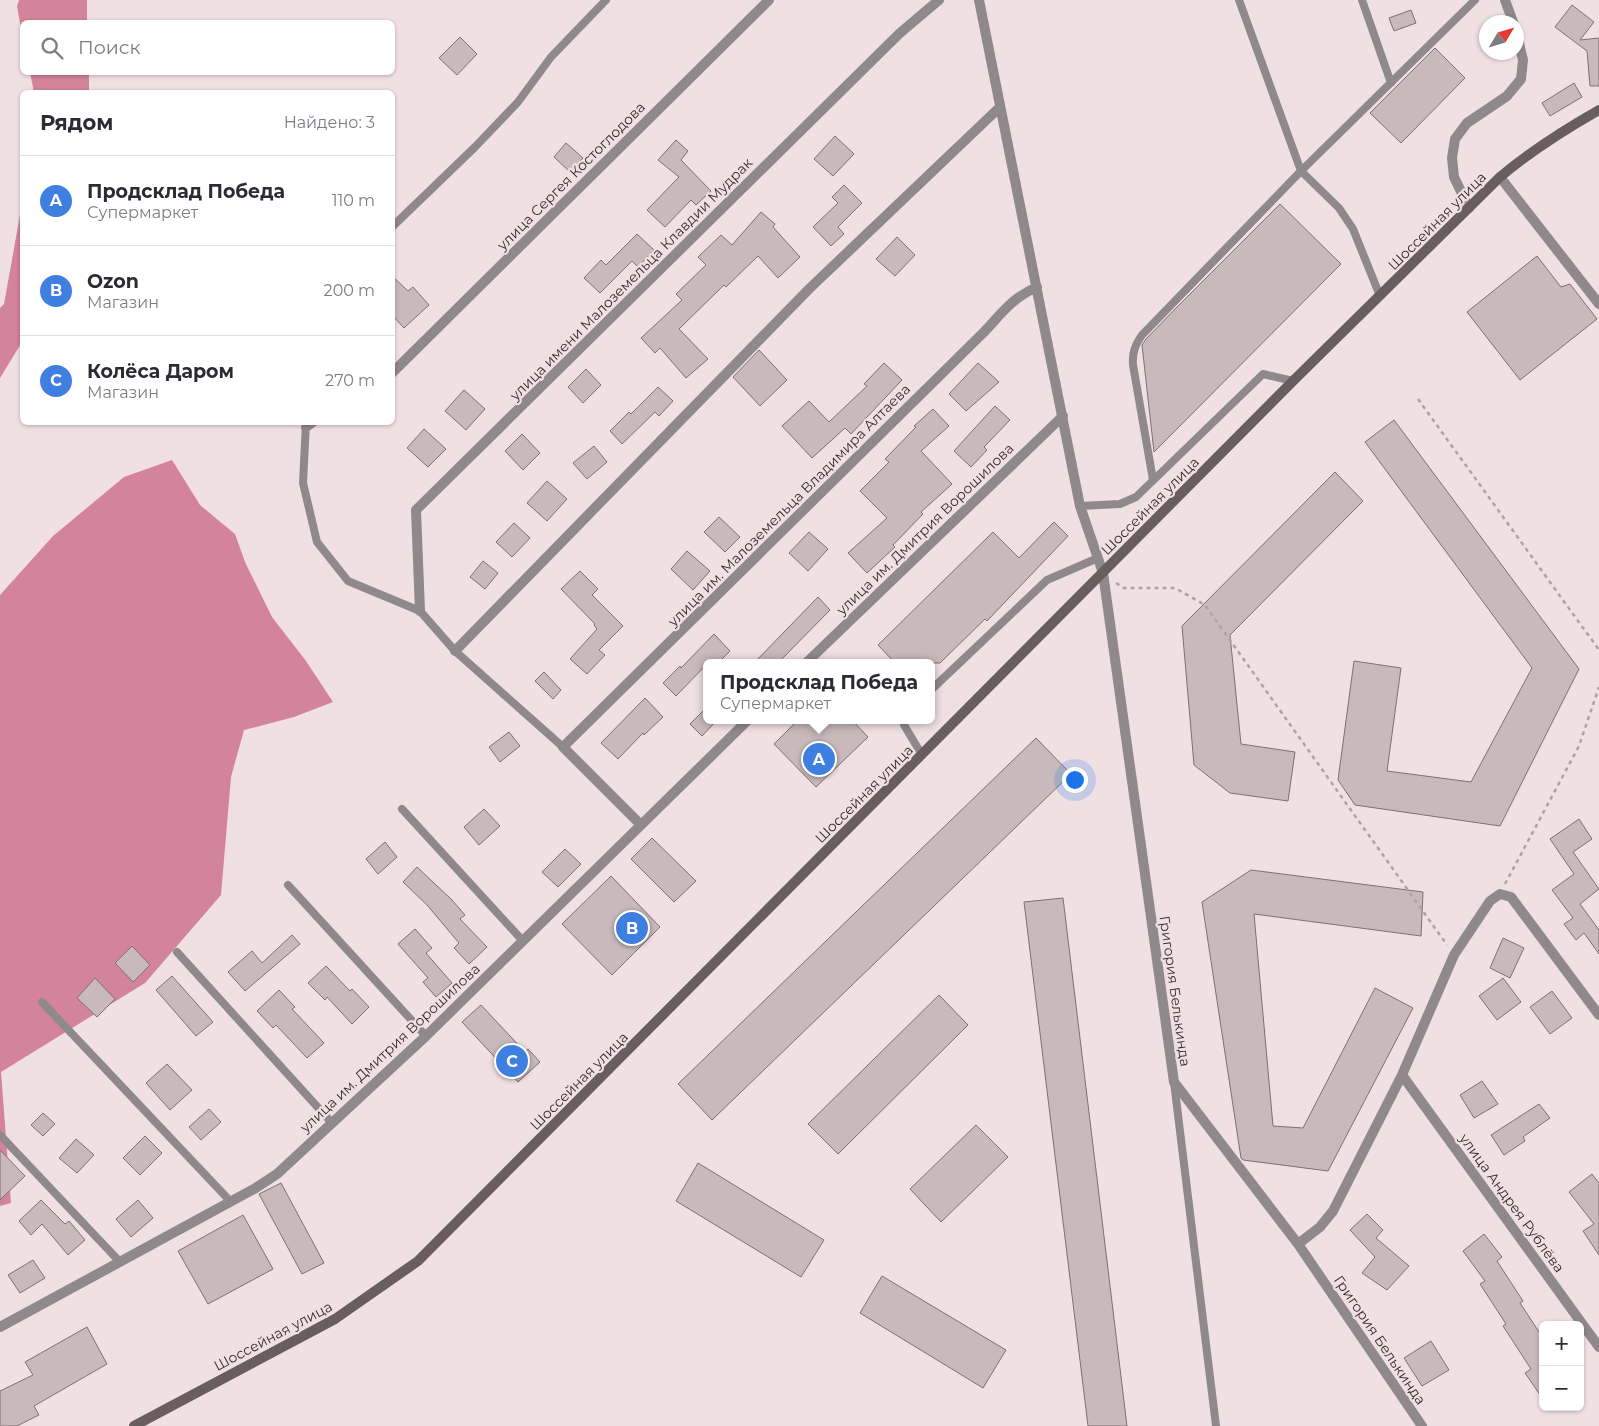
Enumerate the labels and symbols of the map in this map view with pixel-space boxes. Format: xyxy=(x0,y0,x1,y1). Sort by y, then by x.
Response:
north arrow xyxy=(1479,15,1524,60)
street label: улица Сергея Костоглодова xyxy=(492,98,649,255)
street label: улица имени Малоземельца Клавдии Мудрак xyxy=(505,154,756,405)
street label: Шоссейная улица xyxy=(1384,168,1490,274)
street label: улица им. Малоземельца Владимира Алтаева xyxy=(663,380,914,631)
street label: улица им. Дмитрия Ворошилова xyxy=(832,439,1017,619)
street label: Шоссейная улица xyxy=(1097,453,1203,559)
pin: A xyxy=(803,740,835,778)
street label: Шоссейная улица xyxy=(811,741,917,847)
your location xyxy=(1062,767,1088,793)
pin: B xyxy=(616,909,648,947)
street label: Григория Белькинда xyxy=(1156,914,1194,1068)
street label: улица им. Дмитрия Ворошилова xyxy=(296,960,484,1137)
street label: Шоссейная улица xyxy=(526,1028,632,1134)
pin: C xyxy=(496,1042,528,1080)
street label: улица Андрея Рублёва xyxy=(1455,1129,1568,1276)
street label: Григория Белькинда xyxy=(1330,1272,1430,1408)
street label: Шоссейная улица xyxy=(211,1297,335,1375)

